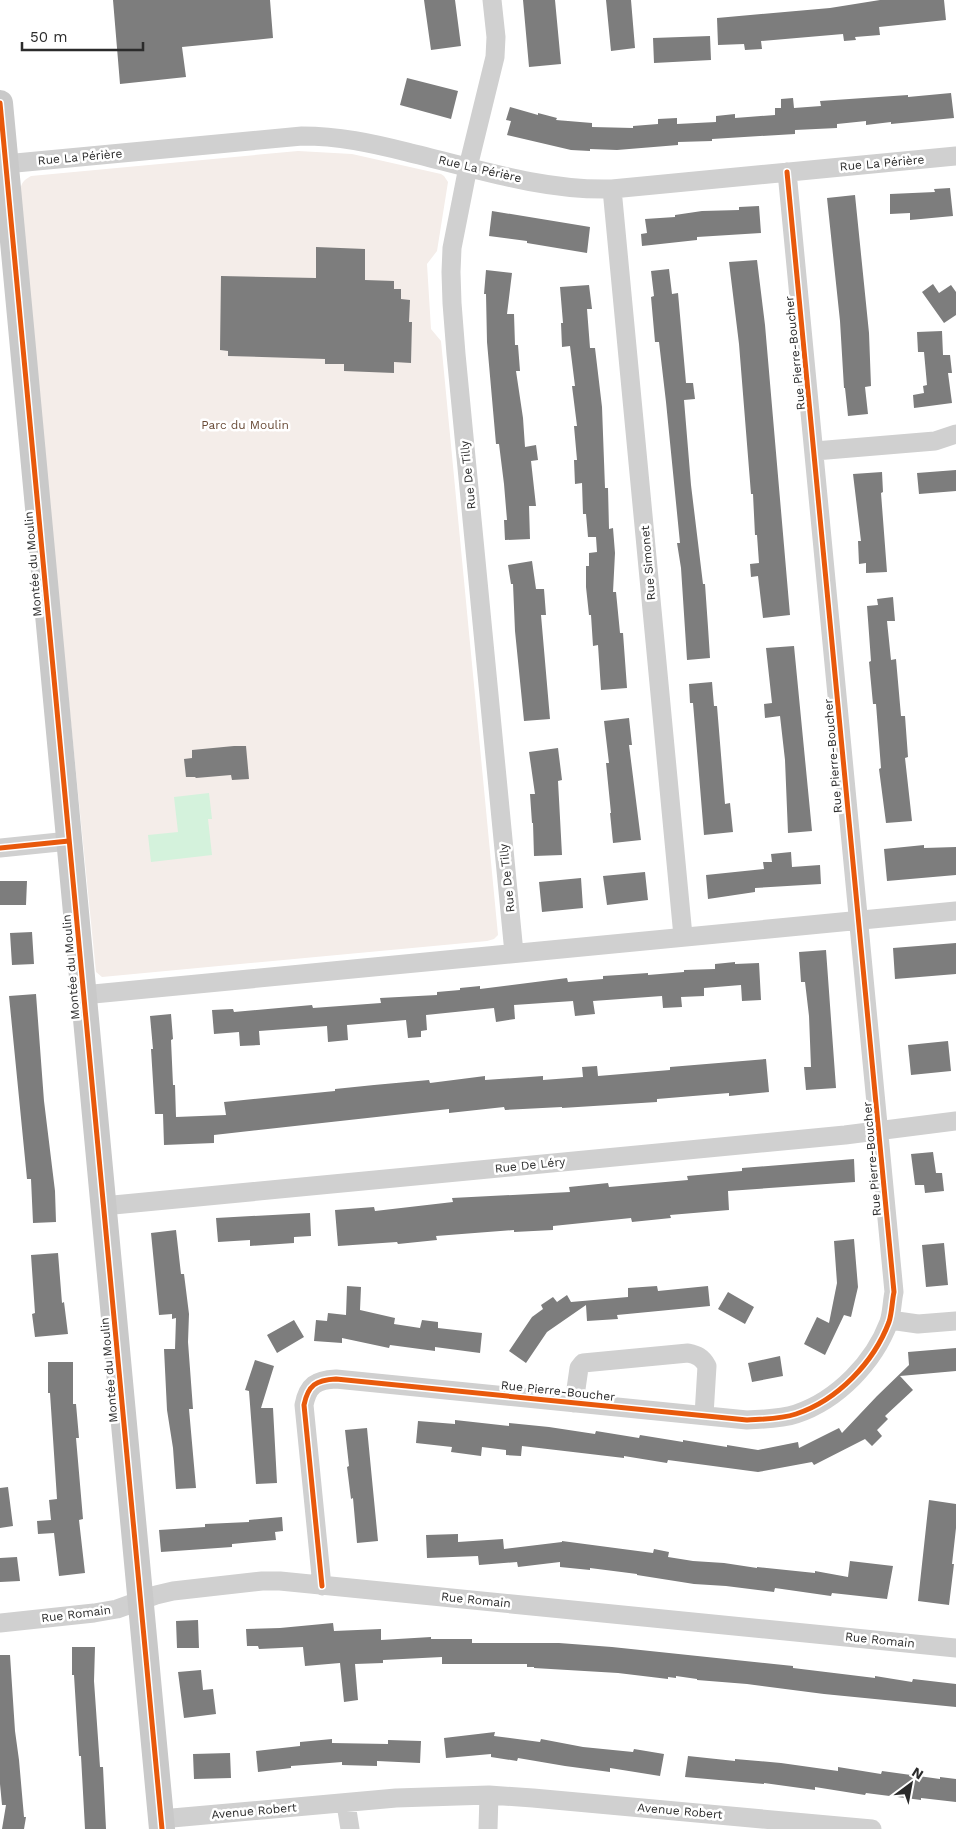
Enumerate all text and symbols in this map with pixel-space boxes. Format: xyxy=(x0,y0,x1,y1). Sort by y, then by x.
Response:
scale bar xyxy=(22,20,144,52)
text: 50 m xyxy=(30,28,67,46)
street label: Rue La Périère xyxy=(37,146,123,168)
street label: Rue La Périère xyxy=(839,152,925,174)
street label: Rue La Périère xyxy=(437,153,523,185)
street label: Rue Pierre-Boucher xyxy=(782,295,808,411)
park label: Parc du Moulin xyxy=(201,418,289,432)
street label: Rue De Tilly xyxy=(457,439,479,510)
street label: Montée du Moulin xyxy=(21,511,45,617)
street label: Rue Simonet xyxy=(638,525,658,601)
street label: Rue Pierre-Boucher xyxy=(821,698,845,814)
street label: Rue De Tilly xyxy=(496,842,518,913)
street label: Montée du Moulin xyxy=(59,914,83,1020)
street label: Rue Pierre-Boucher xyxy=(860,1101,884,1217)
street label: Rue De Léry xyxy=(494,1154,567,1176)
street label: Montée du Moulin xyxy=(97,1317,121,1423)
street label: Rue Pierre-Boucher xyxy=(500,1378,616,1404)
street label: Rue Romain xyxy=(440,1589,512,1611)
street label: Rue Romain xyxy=(40,1603,112,1625)
street label: Rue Romain xyxy=(844,1629,916,1651)
north arrow xyxy=(886,1759,936,1809)
text: N xyxy=(909,1763,927,1783)
street label: Avenue Robert xyxy=(211,1800,297,1822)
street label: Avenue Robert xyxy=(637,1800,723,1822)

